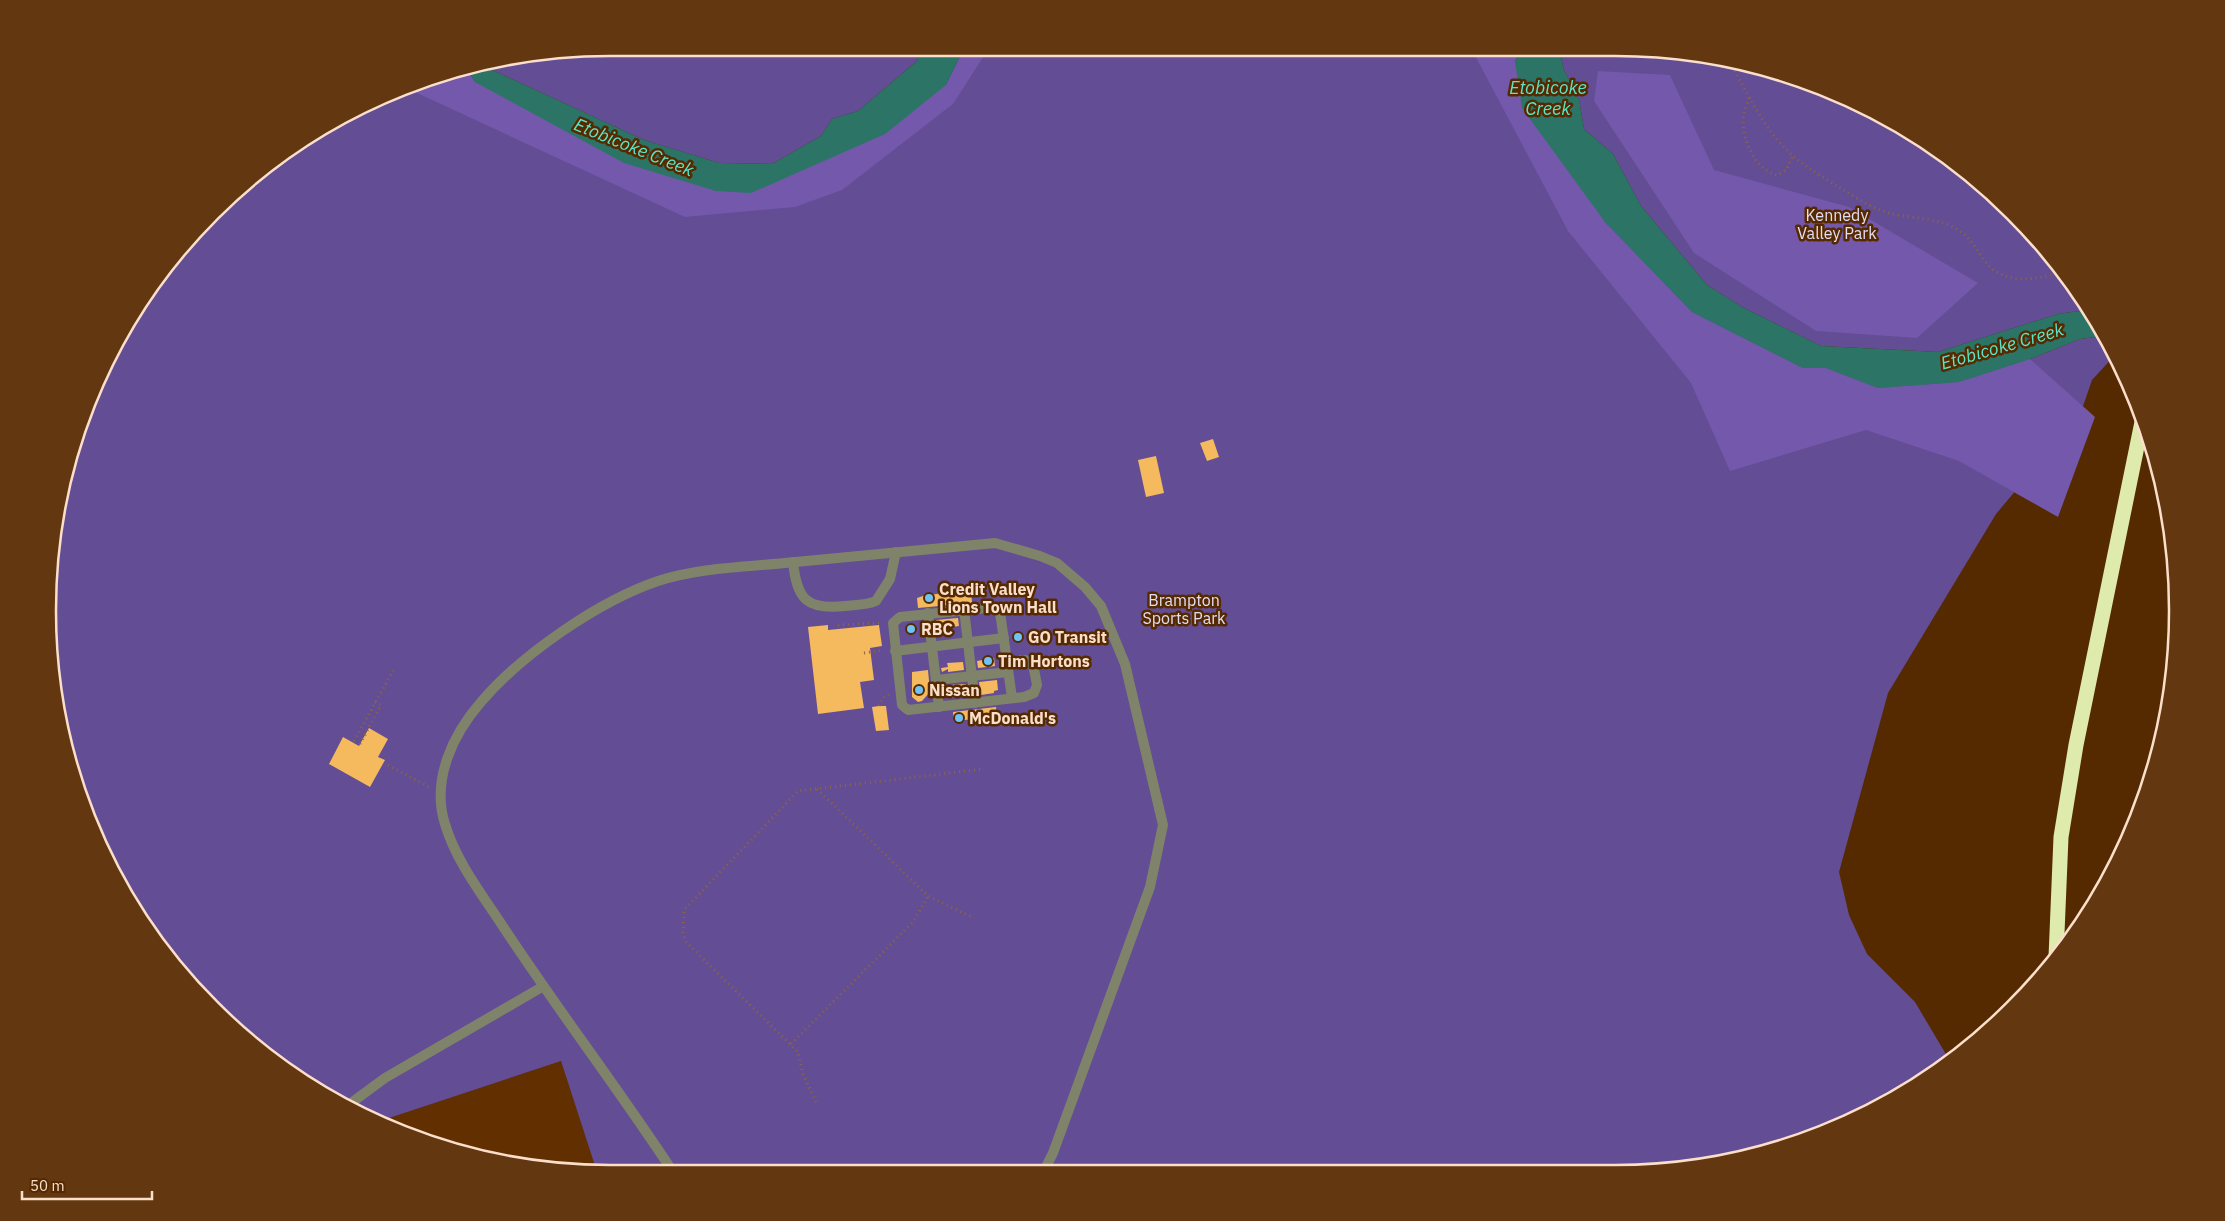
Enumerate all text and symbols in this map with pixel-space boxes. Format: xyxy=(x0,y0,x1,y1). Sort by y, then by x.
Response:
water label: Etobicoke Creek xyxy=(1509,76,1587,120)
water label: Etobicoke Creek xyxy=(571,113,698,182)
park label: Kennedy Valley Park xyxy=(1797,205,1877,243)
water label: Etobicoke Creek xyxy=(1938,317,2067,375)
place label: Credit Valley Lions Town Hall xyxy=(939,579,1057,617)
park label: Brampton Sports Park xyxy=(1142,590,1226,628)
marker: Credit Valley Lions Town Hall xyxy=(923,592,935,604)
place label: RBC xyxy=(921,619,953,639)
marker: RBC xyxy=(905,623,917,635)
place label: GO Transit xyxy=(1028,627,1107,647)
marker: GO Transit xyxy=(1012,631,1024,643)
place label: Tim Hortons xyxy=(998,651,1090,671)
marker: Tim Hortons xyxy=(982,655,994,667)
place label: Nissan xyxy=(929,680,980,700)
marker: Nissan xyxy=(913,684,925,696)
place label: McDonald's xyxy=(969,708,1056,728)
marker: McDonald's xyxy=(953,712,965,724)
scale bar xyxy=(22,1168,152,1200)
text: 50 m xyxy=(30,1176,65,1195)

